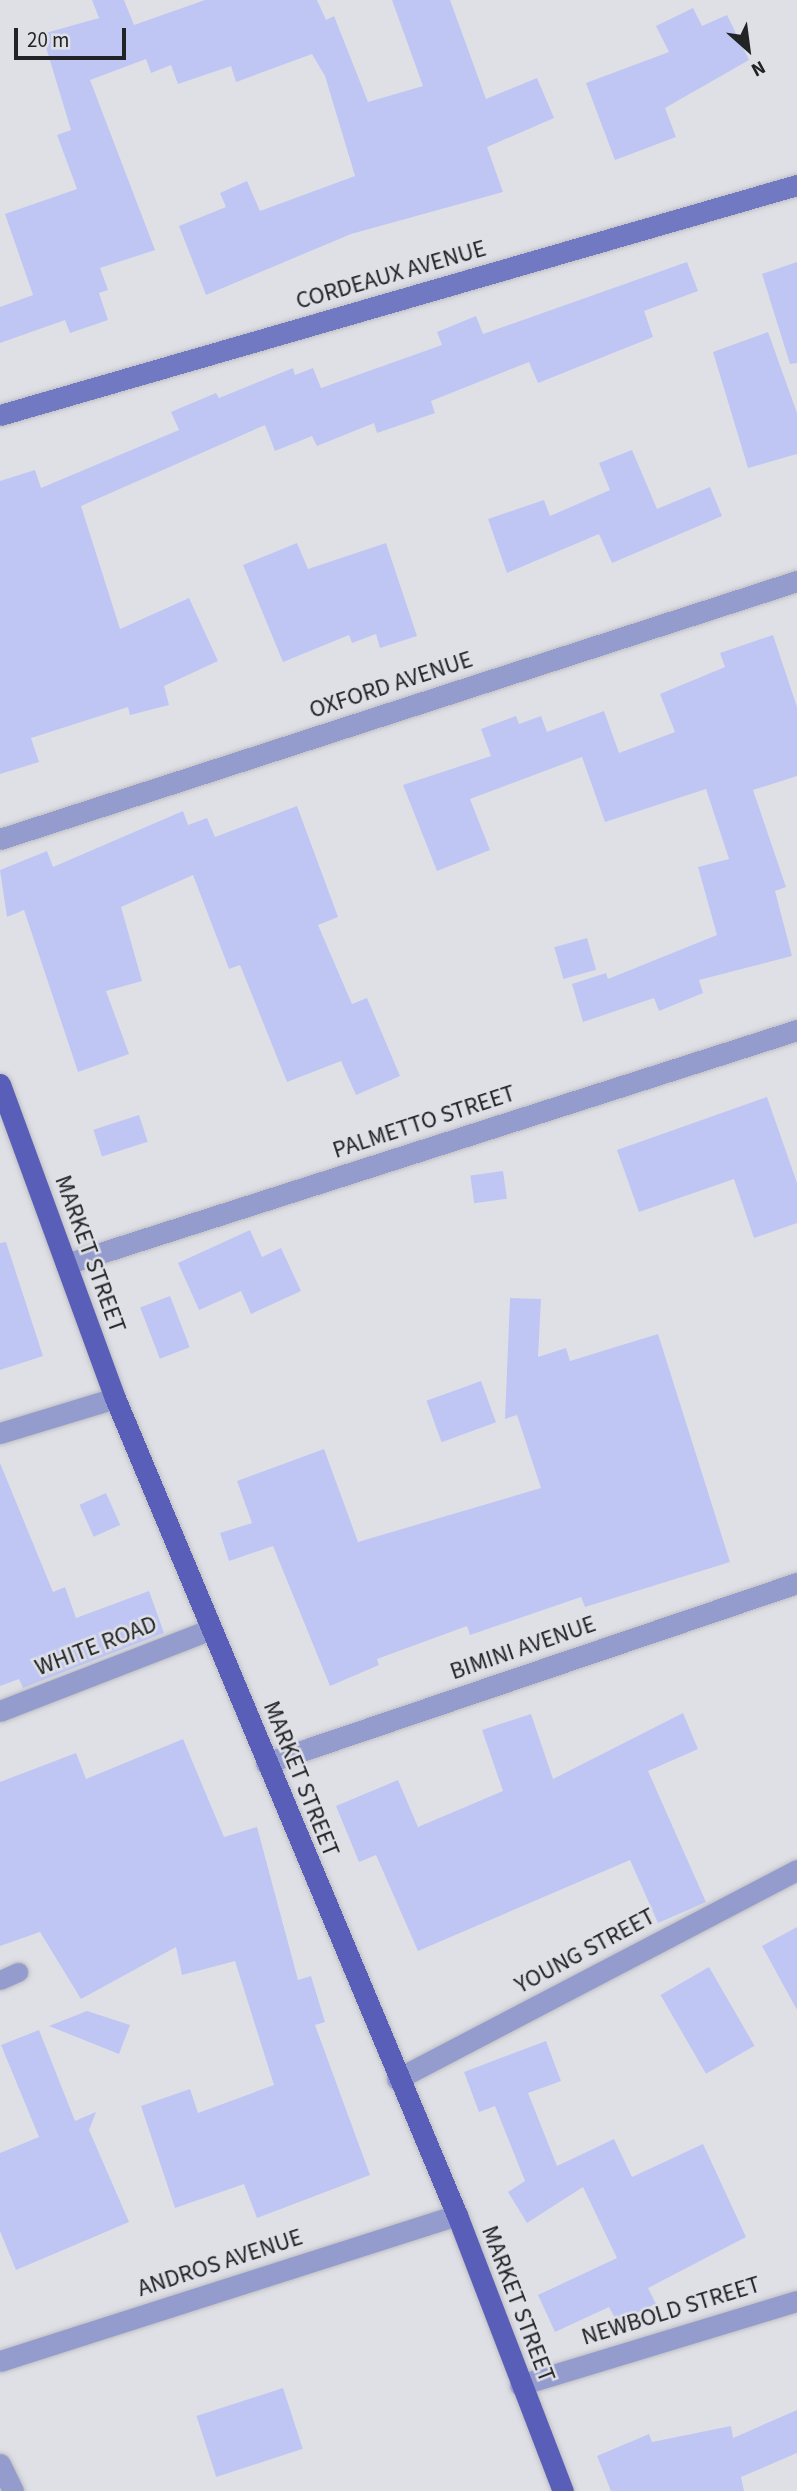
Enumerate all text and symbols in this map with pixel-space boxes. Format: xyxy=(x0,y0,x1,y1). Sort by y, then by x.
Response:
scale bar xyxy=(18,14,130,58)
north arrow xyxy=(713,14,783,84)
text: 20 m xyxy=(27,25,69,55)
text: N xyxy=(746,53,770,83)
street label: CORDEAUX AVENUE xyxy=(293,234,489,316)
street label: OXFORD AVENUE xyxy=(306,645,476,725)
street label: PALMETTO STREET xyxy=(329,1079,519,1165)
street label: MARKET STREET xyxy=(48,1171,132,1337)
street label: WHITE ROAD xyxy=(31,1610,161,1682)
street label: BIMINI AVENUE xyxy=(446,1610,600,1686)
street label: MARKET STREET xyxy=(257,1697,345,1861)
street label: YOUNG STREET xyxy=(510,1902,660,2000)
street label: MARKET STREET xyxy=(475,2222,561,2386)
street label: ANDROS AVENUE xyxy=(134,2223,306,2303)
street label: NEWBOLD STREET xyxy=(578,2270,764,2352)

